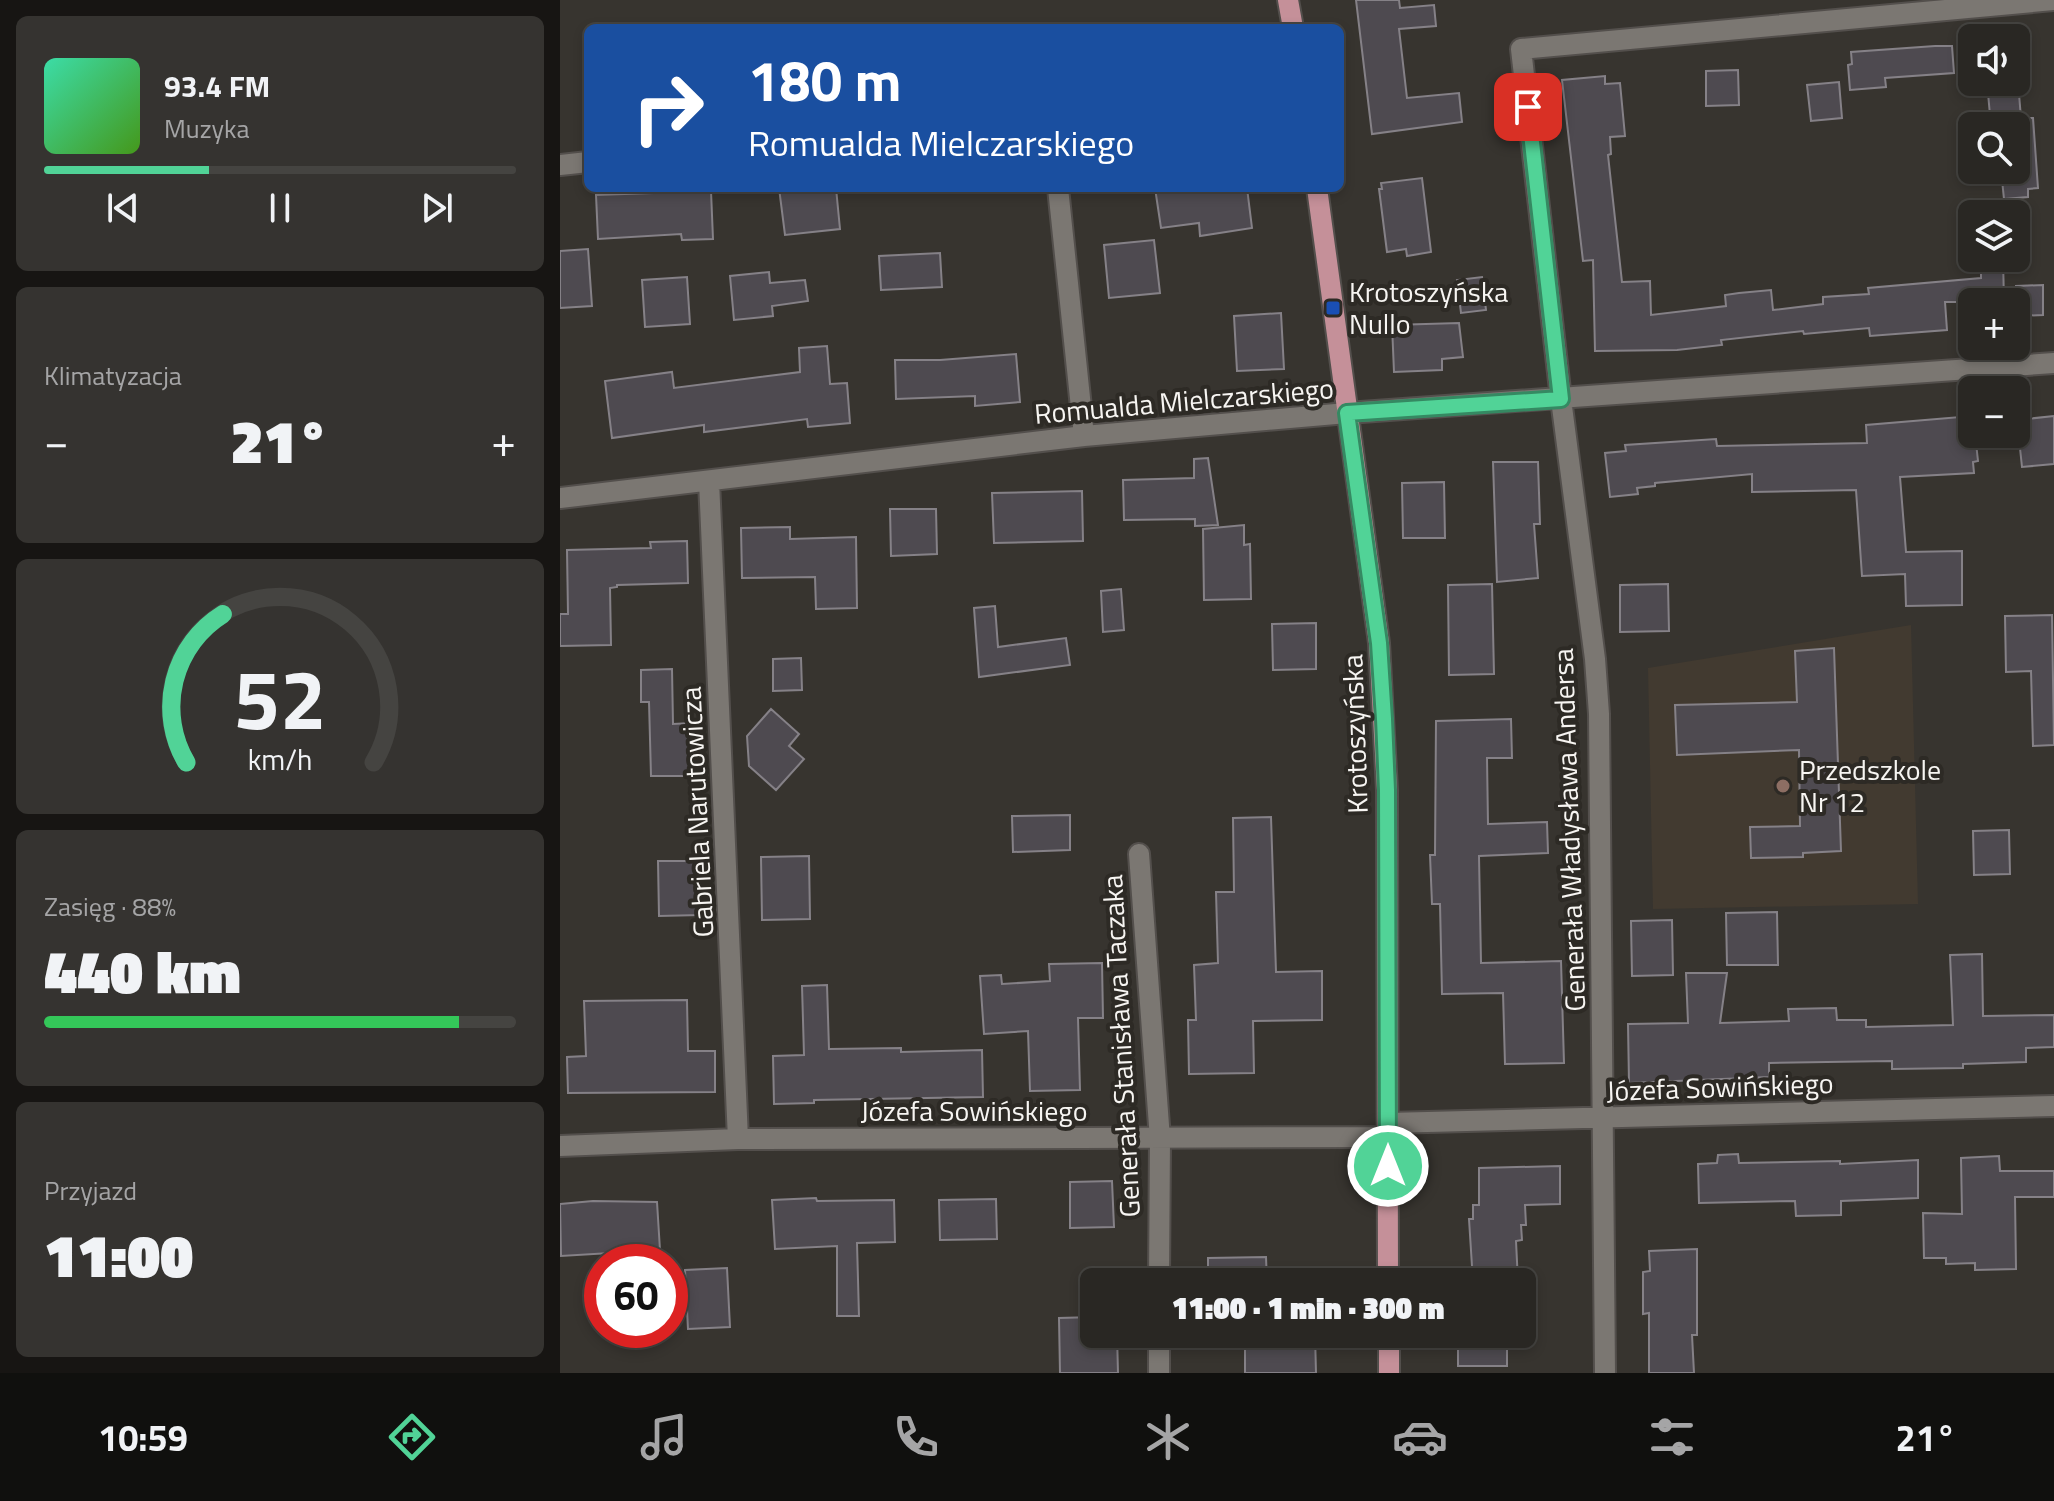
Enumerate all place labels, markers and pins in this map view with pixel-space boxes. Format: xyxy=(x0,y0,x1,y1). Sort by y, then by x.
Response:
pin xyxy=(1494,73,1562,141)
place label: Krotoszyńska Nullo xyxy=(1349,270,1508,345)
marker: Krotoszyńska Nullo xyxy=(1324,299,1342,317)
place label: Przedszkole Nr 12 xyxy=(1799,748,1941,823)
marker: Przedszkole Nr 12 xyxy=(1774,777,1792,795)

